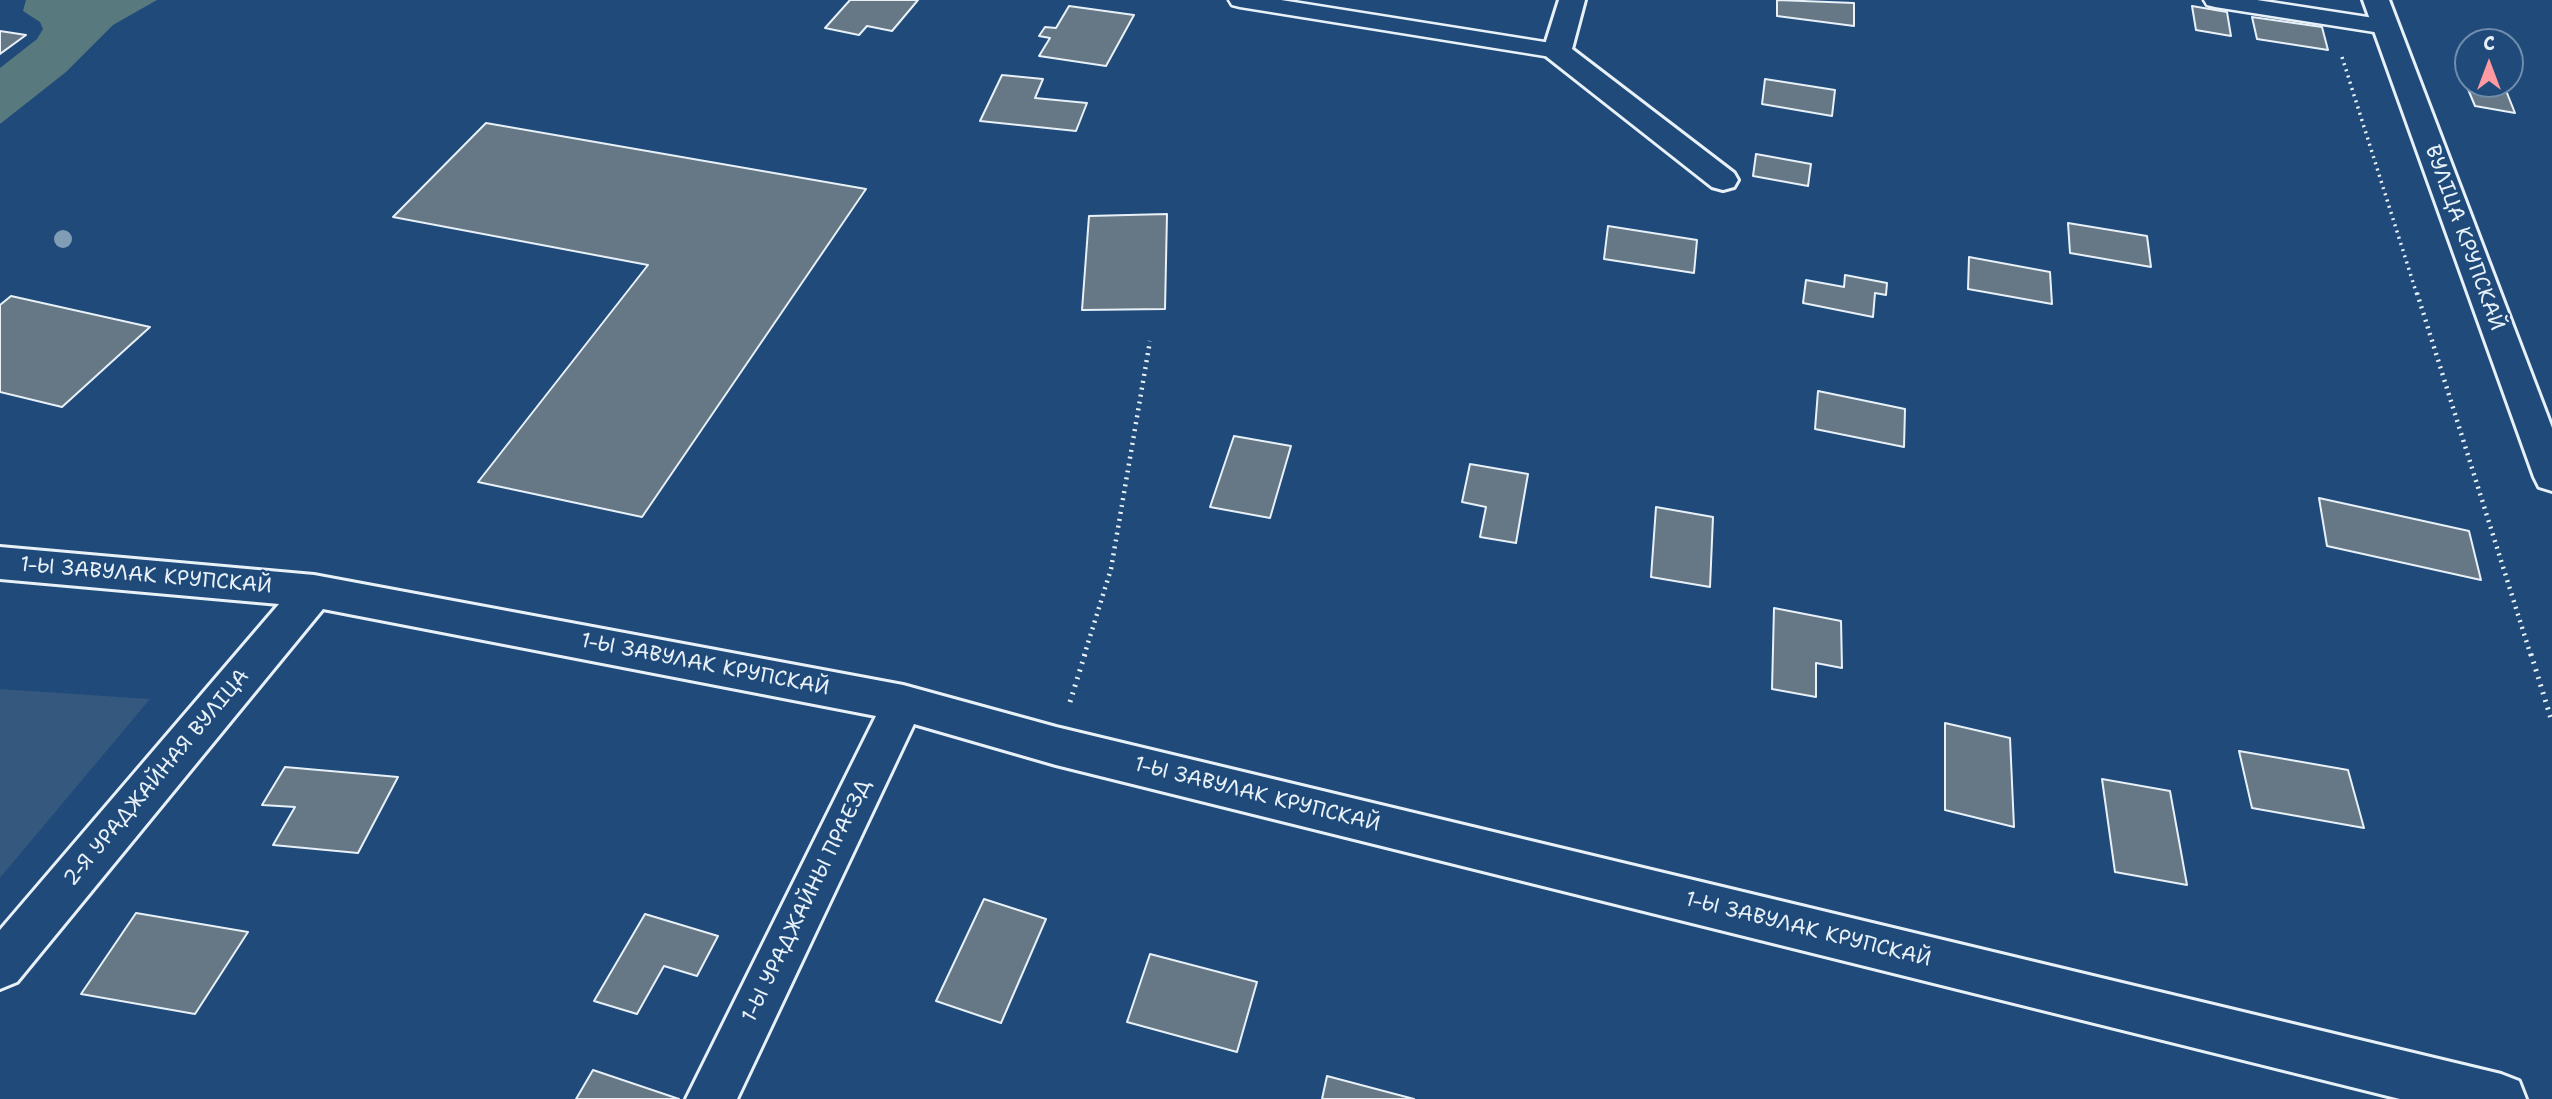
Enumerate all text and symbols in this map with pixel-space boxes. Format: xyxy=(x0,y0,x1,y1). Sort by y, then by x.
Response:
north arrow xyxy=(2454,28,2524,98)
text: С xyxy=(2483,31,2495,56)
street label: ВУЛІЦА КРУПСКАЙ xyxy=(2419,142,2509,334)
street label: 1-Ы ЗАВУЛАК КРУПСКАЙ xyxy=(19,552,273,600)
street label: 1-Ы ЗАВУЛАК КРУПСКАЙ xyxy=(579,629,831,701)
street label: 2-Я УРАДЖАЙНАЯ ВУЛІЦА xyxy=(59,664,255,892)
street label: 1-Ы ЗАВУЛАК КРУПСКАЙ xyxy=(1131,752,1383,838)
street label: 1-Ы УРАДЖАЙНЫ ПРАЕЗД xyxy=(737,775,877,1027)
street label: 1-Ы ЗАВУЛАК КРУПСКАЙ xyxy=(1682,887,1934,973)

